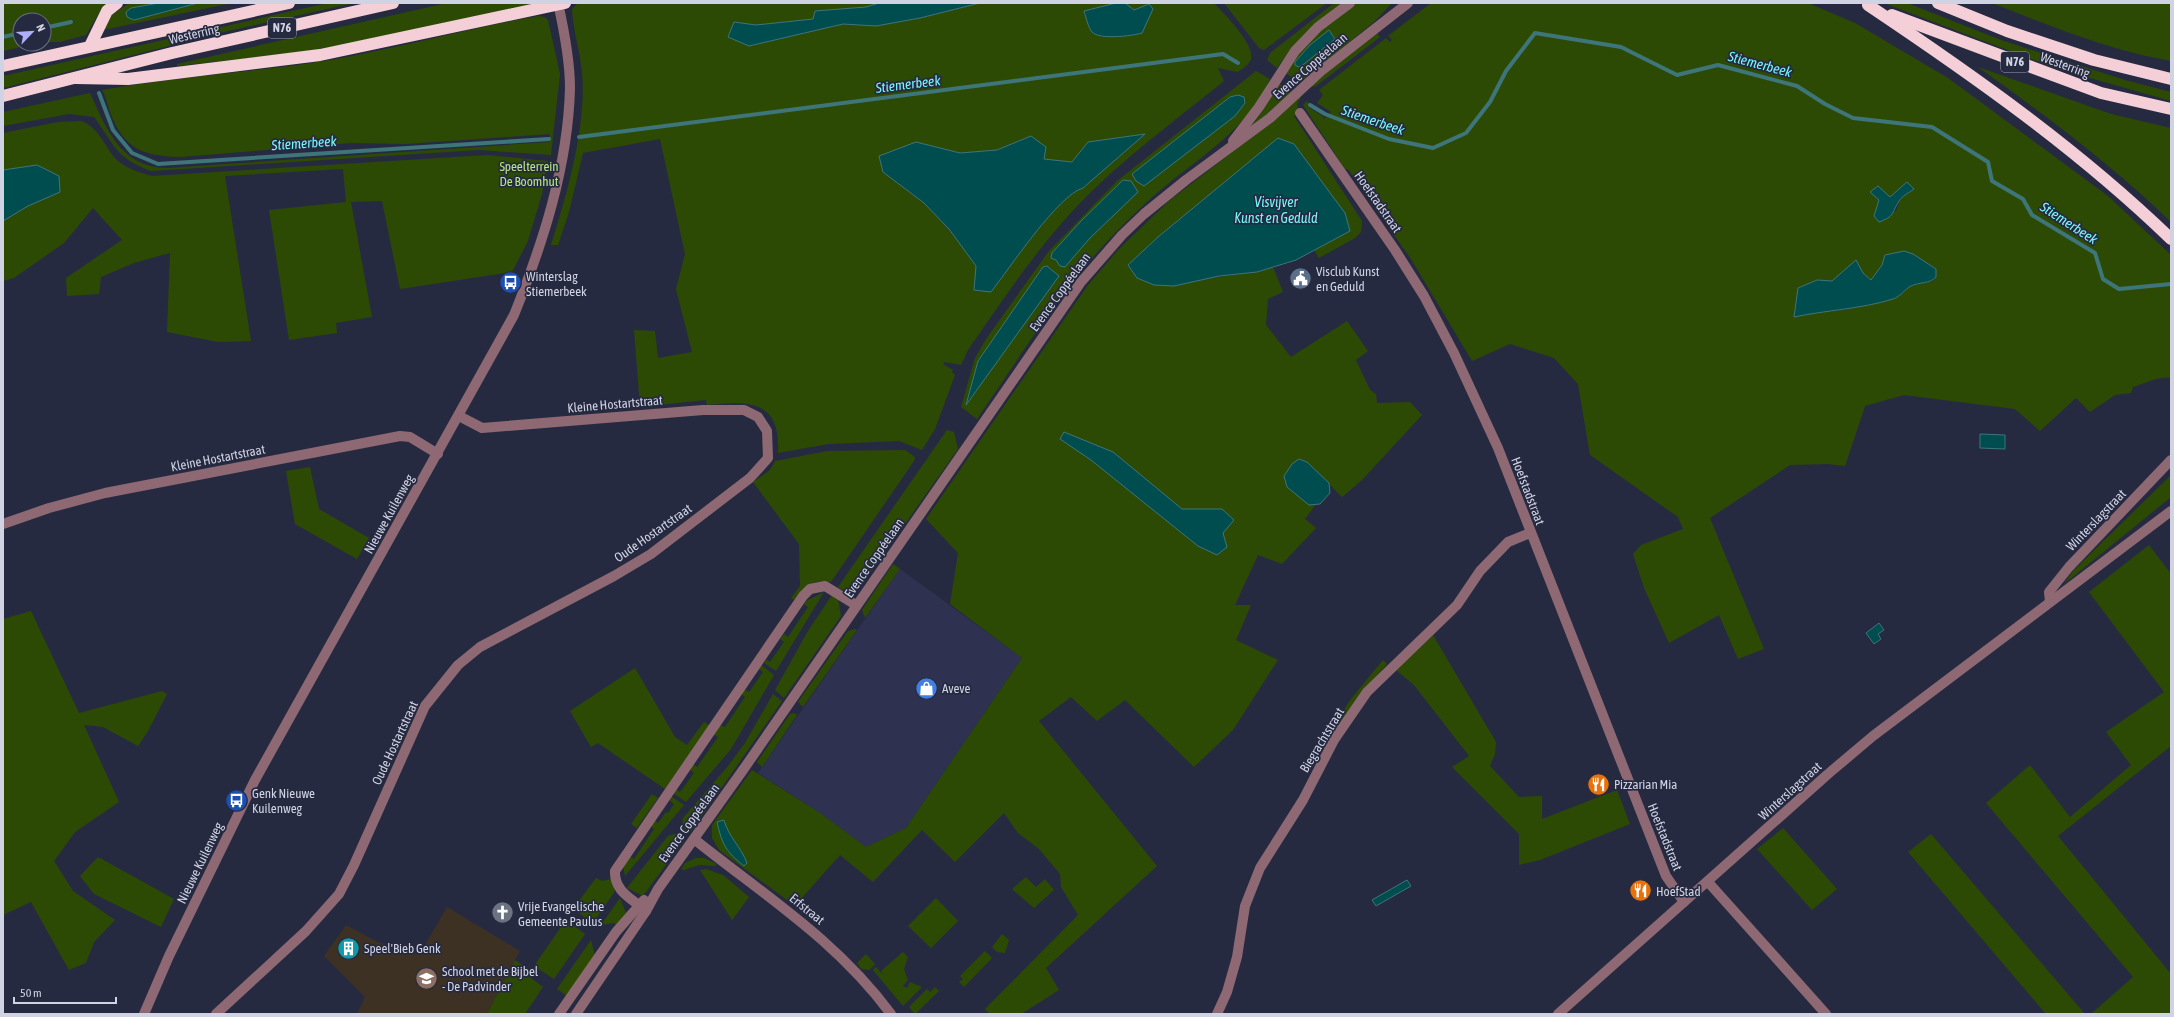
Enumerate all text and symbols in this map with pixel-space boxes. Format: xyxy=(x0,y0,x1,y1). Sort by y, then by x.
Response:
north arrow xyxy=(12,12,52,52)
road number: N76 xyxy=(268,18,296,38)
street label: Westerring xyxy=(167,21,221,47)
text: N xyxy=(34,22,48,33)
street label: Evence Coppéelaan xyxy=(1270,30,1350,102)
water label: Stiemerbeek xyxy=(1725,48,1794,80)
street label: Westerring xyxy=(2038,49,2092,81)
road number: N76 xyxy=(2001,52,2029,72)
water label: Stiemerbeek xyxy=(874,72,942,96)
water label: Stiemerbeek xyxy=(1339,101,1407,138)
water label: Stiemerbeek xyxy=(270,133,338,153)
park label: Speelterrein De Boomhut xyxy=(499,159,559,189)
street label: Hoefstadstraat xyxy=(1351,168,1405,236)
water label: Visvijver Kunst en Geduld xyxy=(1234,194,1318,226)
water label: Stiemerbeek xyxy=(2036,198,2101,248)
street label: Evence Coppéelaan xyxy=(1027,250,1093,334)
place label: Visclub Kunst en Geduld xyxy=(1316,264,1380,294)
public building icon: Visclub Kunst en Geduld xyxy=(1288,265,1314,291)
place label: Winterslag Stiemerbeek xyxy=(526,269,587,299)
bus stop icon: Winterslag Stiemerbeek xyxy=(498,270,524,296)
street label: Kleine Hostartstraat xyxy=(567,392,664,416)
street label: Kleine Hostartstraat xyxy=(170,441,267,475)
street label: Hoefstadstraat xyxy=(1508,455,1548,527)
street label: Nieuwe Kuilenweg xyxy=(361,471,417,556)
street label: Winterslagstraat xyxy=(2063,486,2129,554)
street label: Oude Hostartstraat xyxy=(611,501,695,565)
street label: Evence Coppéelaan xyxy=(841,515,907,601)
shop icon: Aveve xyxy=(913,675,939,701)
place label: Aveve xyxy=(942,681,971,696)
street label: Oude Hostartstraat xyxy=(369,698,421,787)
street label: Biegrachtstraat xyxy=(1297,705,1347,775)
street label: Winterslagstraat xyxy=(1755,759,1825,823)
restaurant icon: Pizzarian Mia xyxy=(1585,771,1611,797)
place label: Pizzarian Mia xyxy=(1614,777,1677,792)
street label: Evence Coppéelaan xyxy=(656,781,722,865)
place label: Genk Nieuwe Kuilenweg xyxy=(252,786,315,816)
bus stop icon: Genk Nieuwe Kuilenweg xyxy=(224,787,250,813)
street label: Hoefstadstraat xyxy=(1645,801,1685,873)
street label: Nieuwe Kuilenweg xyxy=(174,820,226,906)
restaurant icon: HoefStad xyxy=(1628,878,1654,904)
place label: HoefStad xyxy=(1656,884,1701,899)
street label: Erfstraat xyxy=(787,890,828,928)
place label: Vrije Evangelische Gemeente Paulus xyxy=(518,899,604,929)
church icon: Vrije Evangelische Gemeente Paulus xyxy=(489,900,515,926)
building icon: Speel'Bieb Genk xyxy=(335,935,361,961)
place label: Speel'Bieb Genk xyxy=(364,941,441,956)
place label: School met de Bijbel - De Padvinder xyxy=(442,964,539,994)
school or university icon: School met de Bijbel - De Padvinder xyxy=(413,965,439,991)
scale bar xyxy=(14,979,116,1005)
text: 50 m xyxy=(20,986,42,1000)

